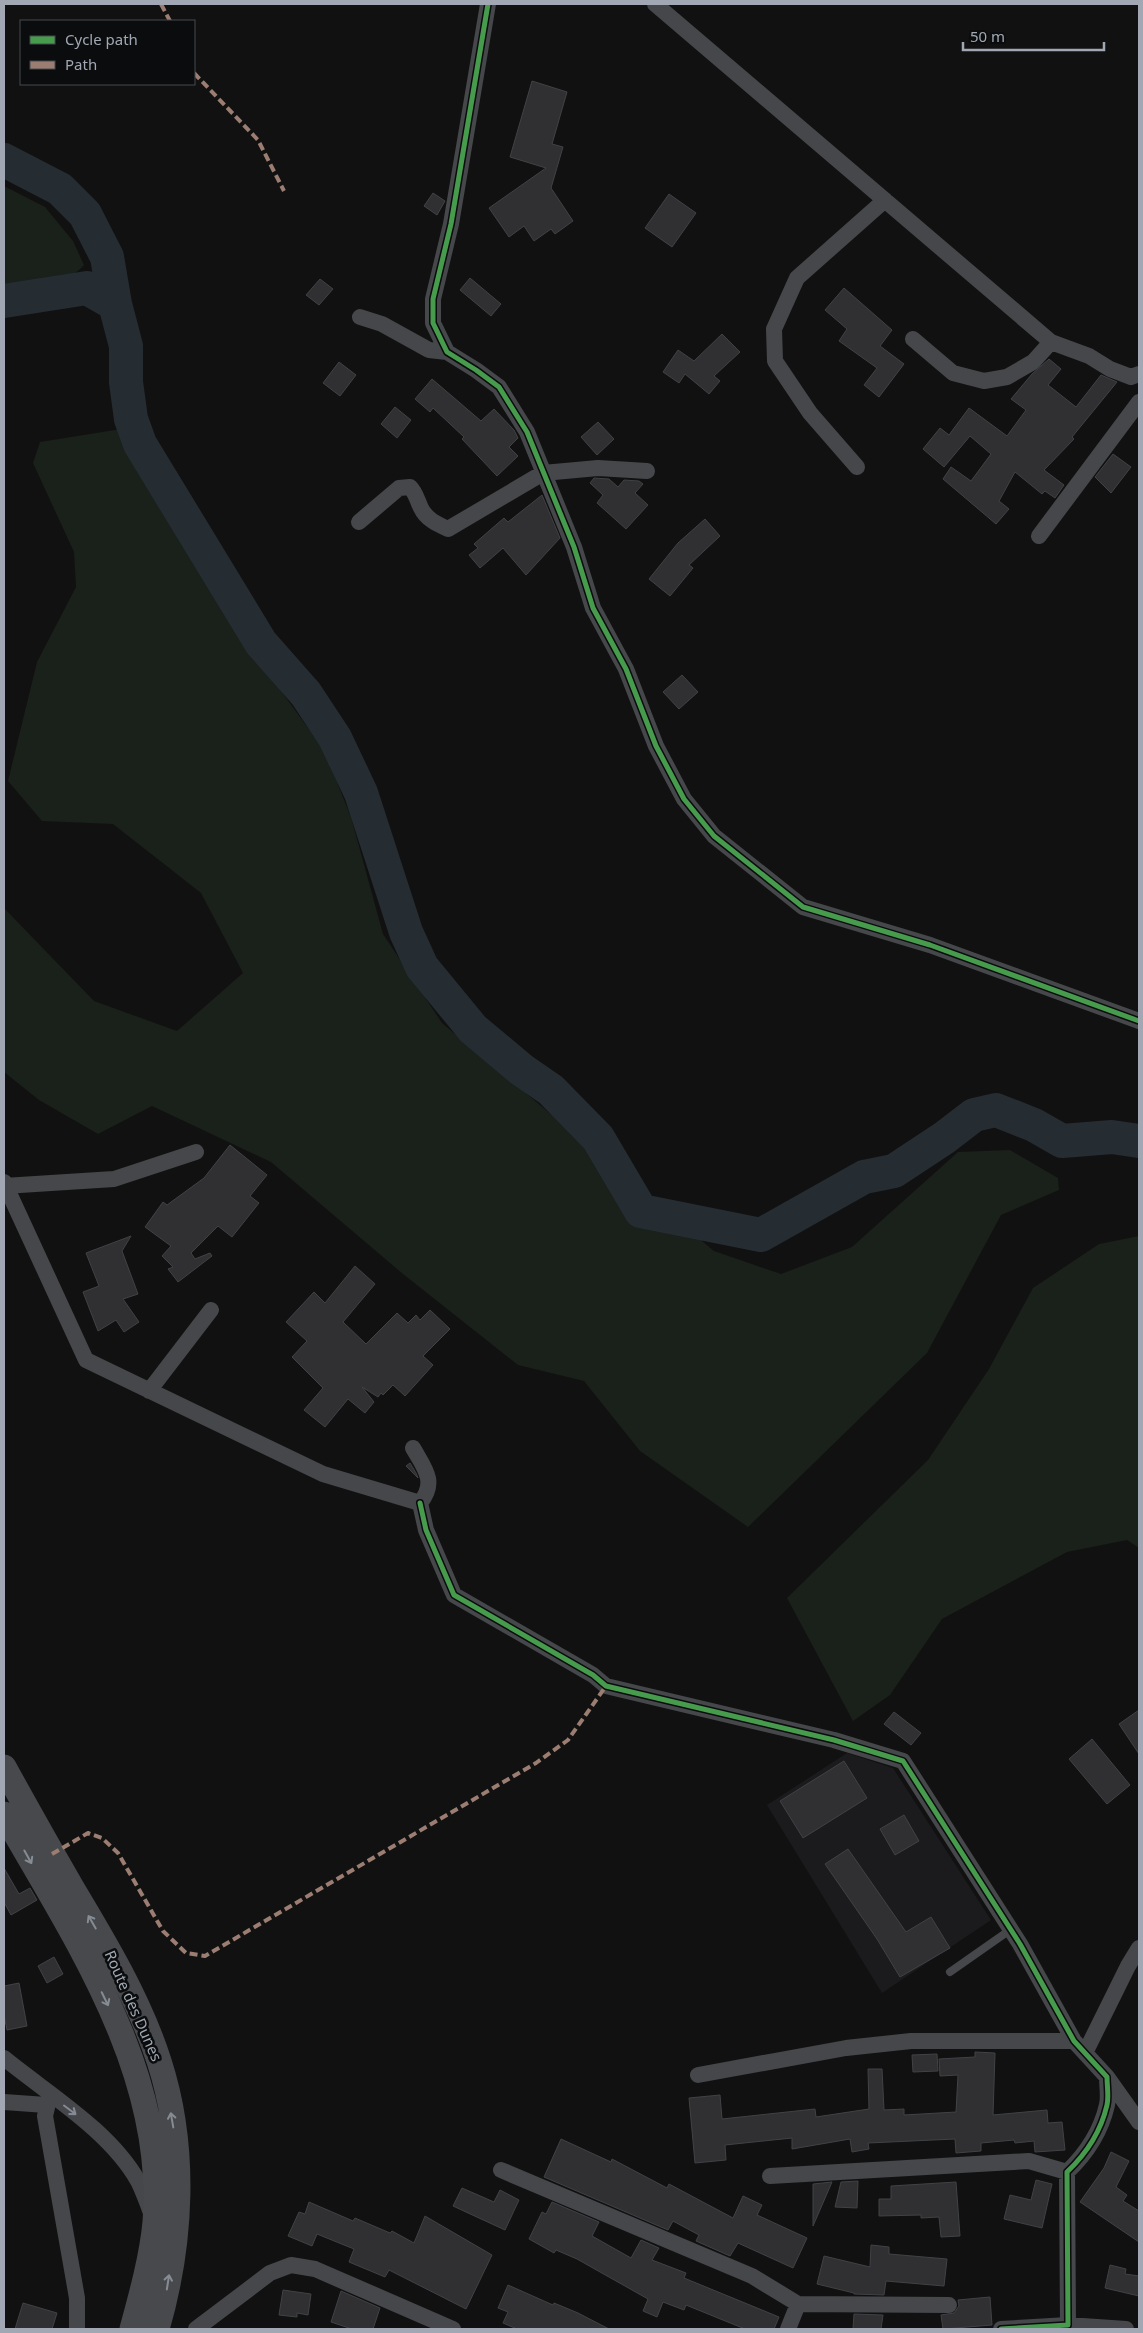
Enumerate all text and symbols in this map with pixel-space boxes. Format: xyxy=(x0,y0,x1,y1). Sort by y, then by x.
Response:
legend xyxy=(20,20,195,85)
scale bar xyxy=(963,20,1104,52)
text: 50 m xyxy=(970,26,1005,46)
text: Cycle path xyxy=(65,29,138,49)
text: Path xyxy=(65,54,97,74)
one-way arrow xyxy=(23,1849,33,1864)
one-way arrow xyxy=(87,1916,97,1930)
street label: Route des Dunes xyxy=(101,1947,167,2064)
one-way arrow xyxy=(101,1991,111,2006)
one-way arrow xyxy=(63,2104,76,2115)
one-way arrow xyxy=(167,2113,177,2129)
one-way arrow xyxy=(163,2274,173,2290)

